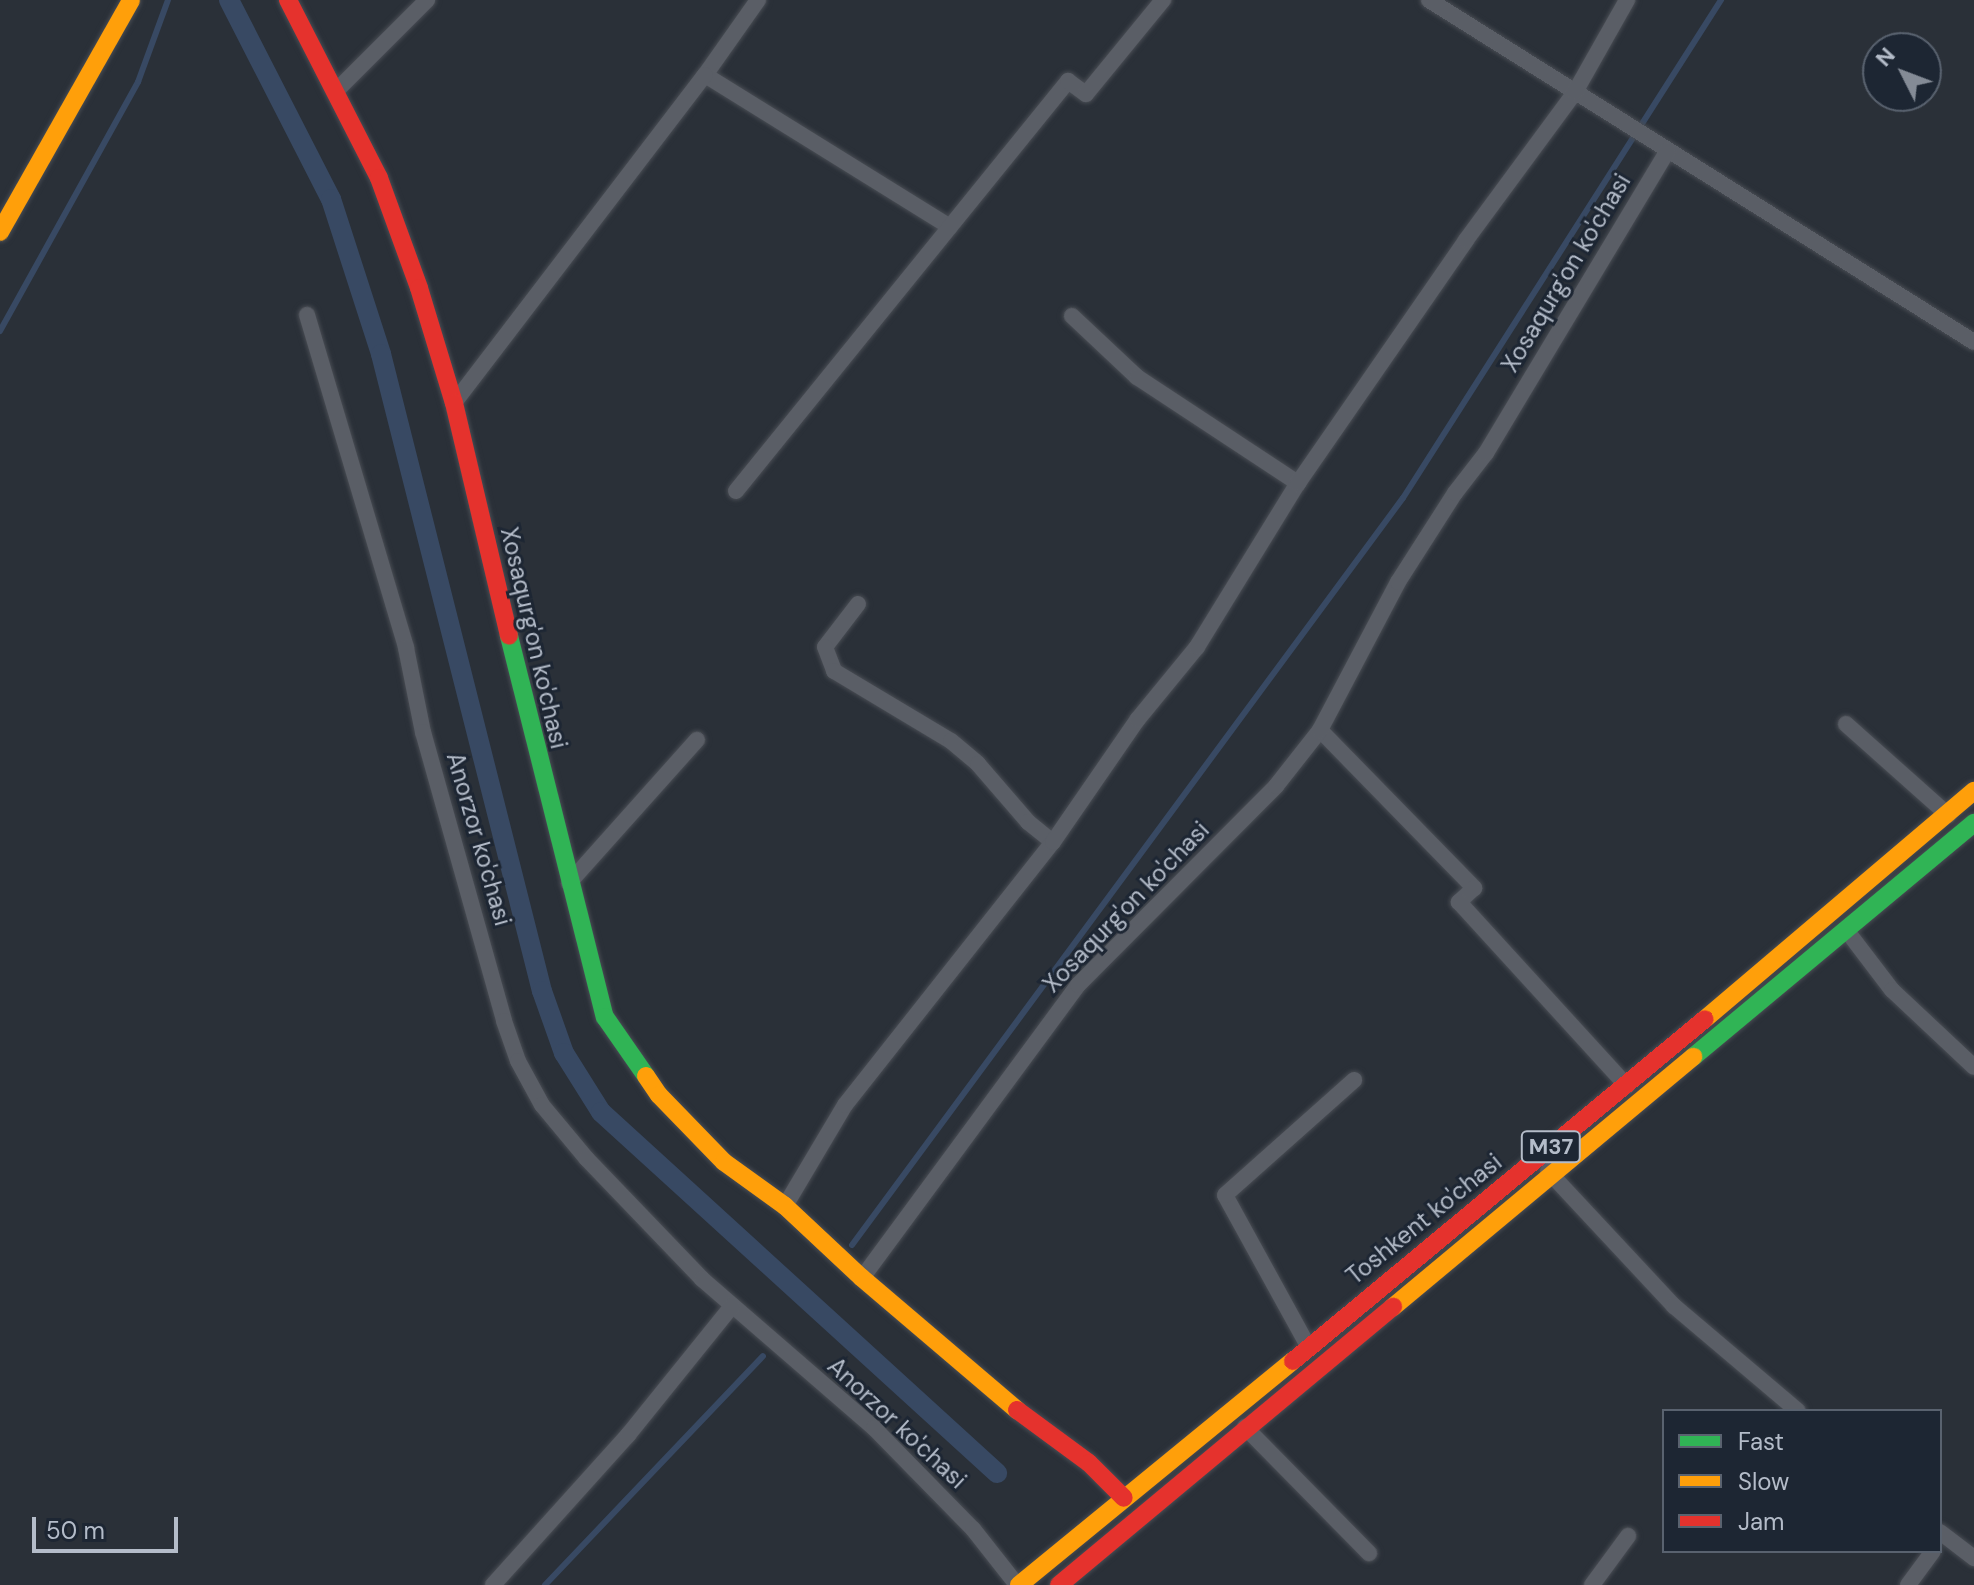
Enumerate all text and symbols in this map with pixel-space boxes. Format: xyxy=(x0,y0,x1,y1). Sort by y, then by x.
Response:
north arrow xyxy=(1862,32,1942,112)
text: N xyxy=(1869,41,1901,73)
street label: Xosaqurg'on ko'chasi xyxy=(1495,168,1637,378)
street label: Xosaqurg'on ko'chasi xyxy=(494,524,574,752)
street label: Anorzor ko'chasi xyxy=(440,749,518,929)
street label: Xosaqurg'on ko'chasi xyxy=(1037,815,1215,999)
road number: M37 xyxy=(1519,1129,1583,1165)
street label: Toshkent ko'chasi xyxy=(1341,1148,1507,1290)
street label: Anorzor ko'chasi xyxy=(822,1351,972,1495)
legend xyxy=(1662,1409,1942,1553)
text: Fast xyxy=(1738,1426,1784,1457)
text: Slow xyxy=(1738,1466,1789,1497)
scale bar xyxy=(36,1501,182,1551)
text: Jam xyxy=(1738,1506,1784,1537)
text: 50 m xyxy=(46,1515,105,1546)

